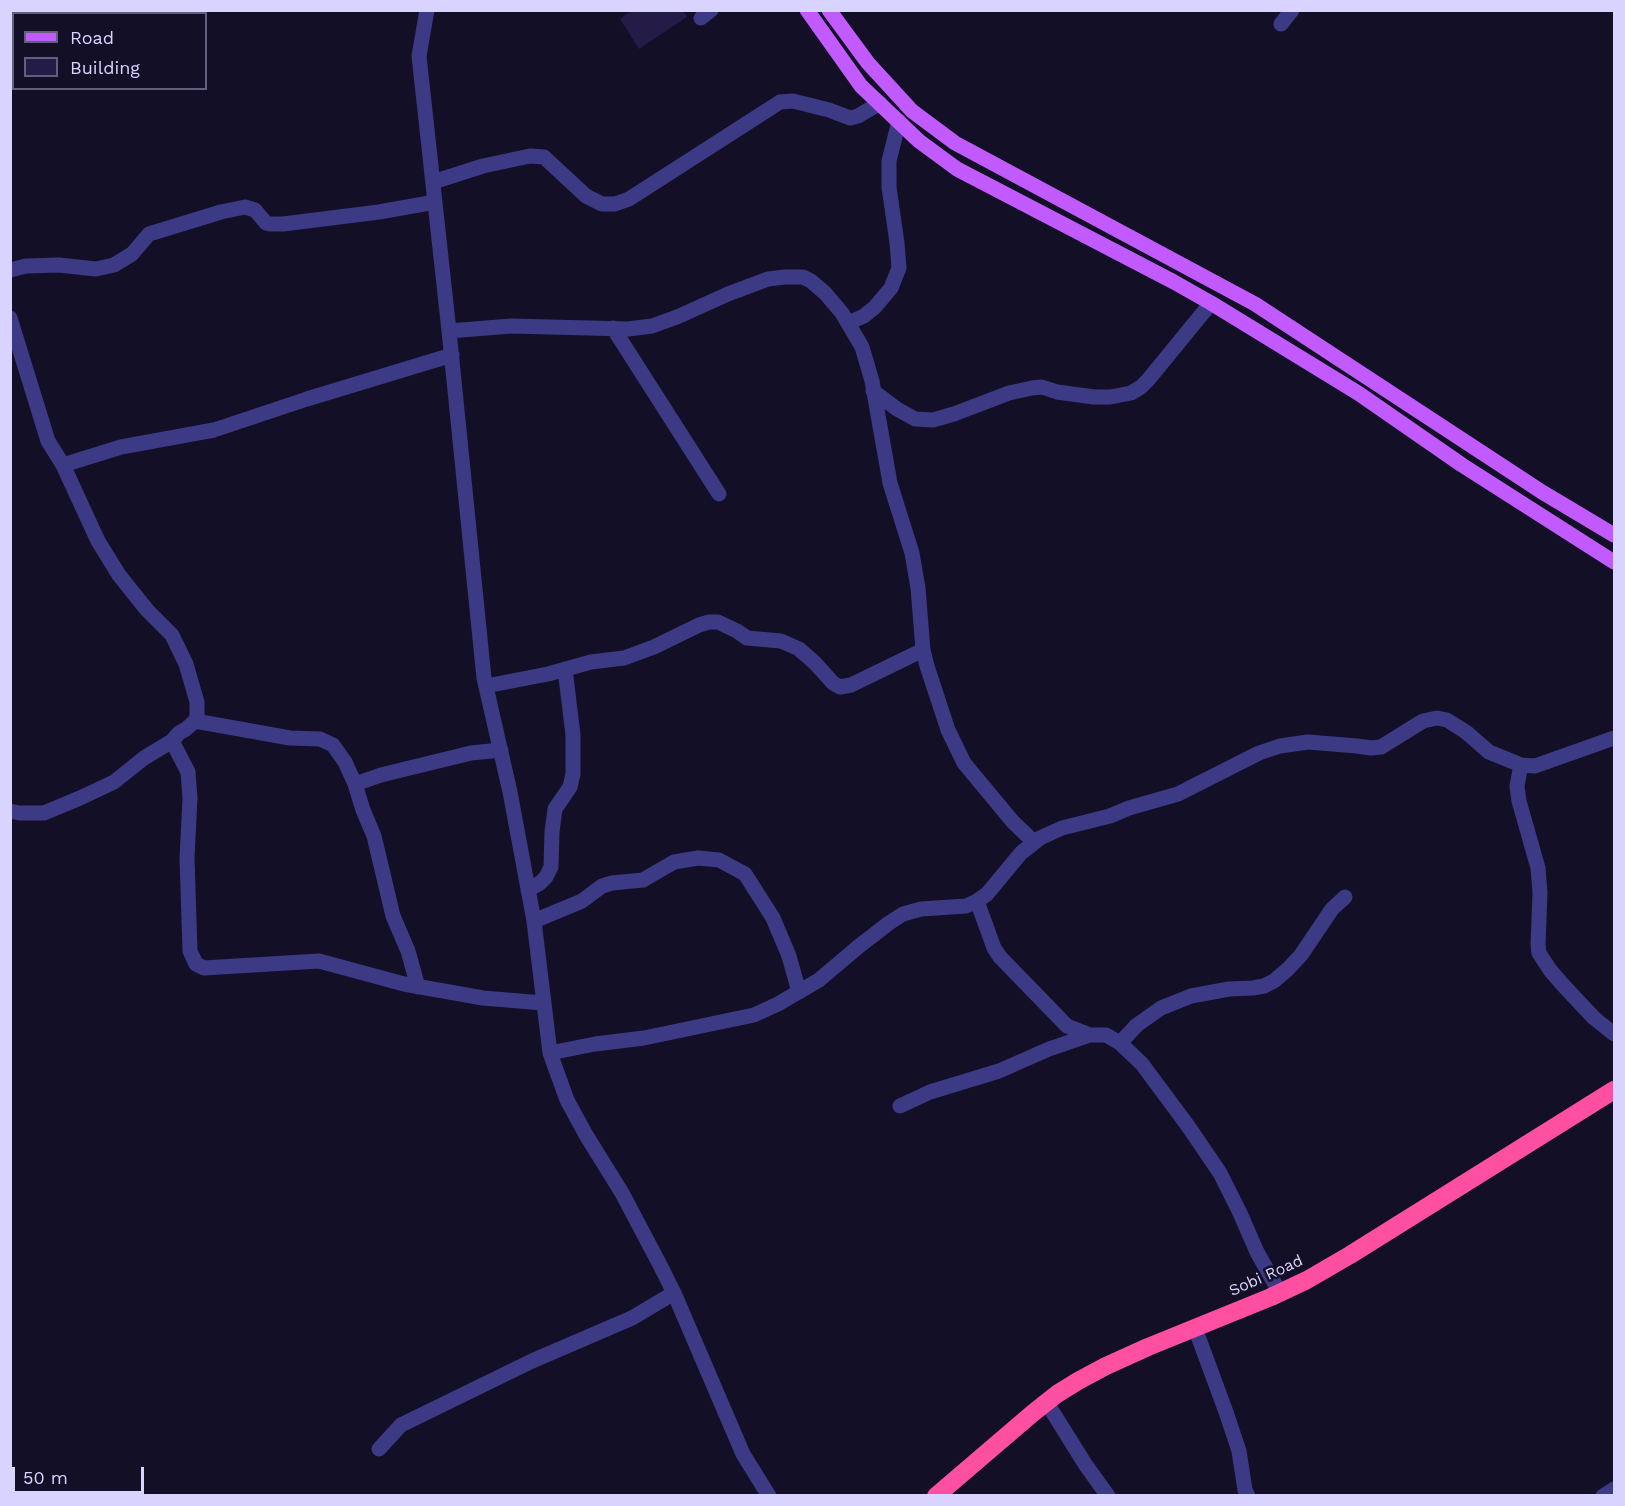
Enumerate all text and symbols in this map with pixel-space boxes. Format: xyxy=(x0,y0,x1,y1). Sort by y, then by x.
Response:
legend xyxy=(12,12,207,90)
text: Road xyxy=(70,27,114,48)
text: Building xyxy=(70,57,140,78)
street label: Sobi Road xyxy=(1226,1251,1306,1301)
scale bar xyxy=(15,1455,147,1493)
text: 50 m xyxy=(23,1467,68,1488)

